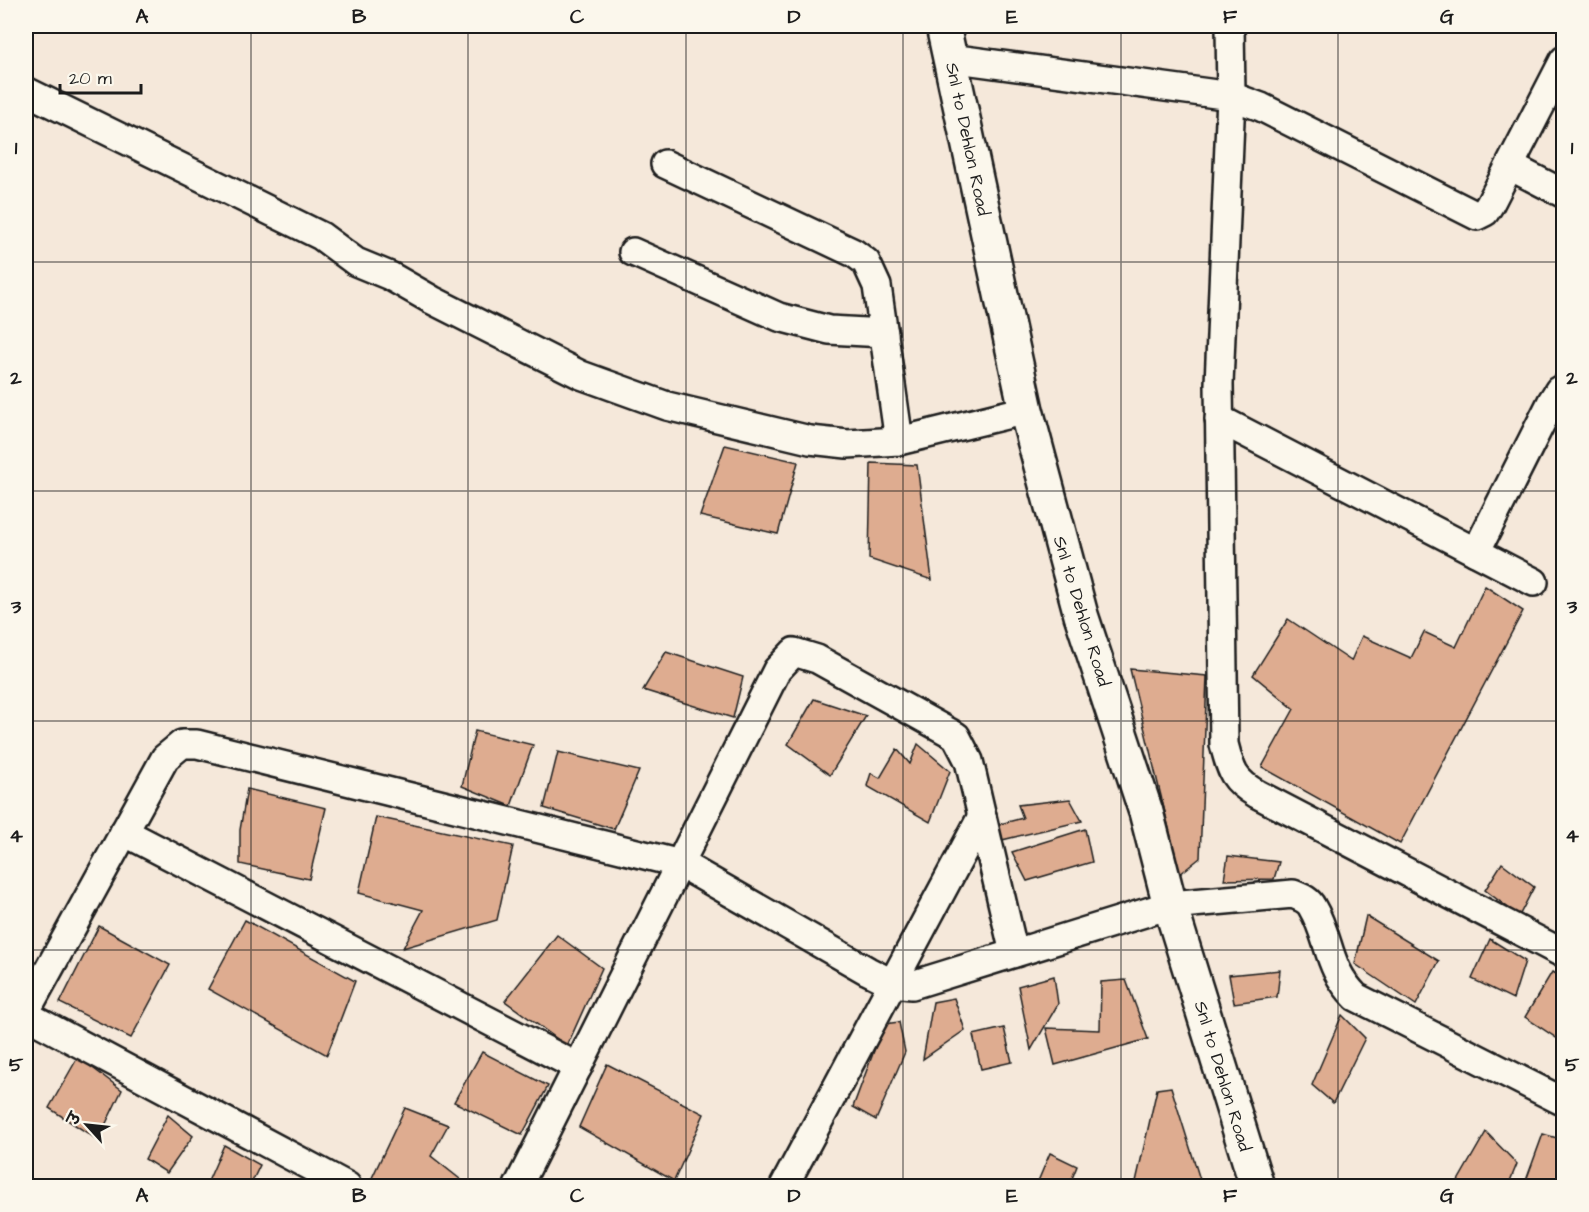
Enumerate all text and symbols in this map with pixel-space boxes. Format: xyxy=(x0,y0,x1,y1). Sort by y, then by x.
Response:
text: A xyxy=(136,3,149,31)
text: B xyxy=(352,3,367,31)
text: C xyxy=(570,3,585,31)
text: D xyxy=(788,3,801,31)
text: E xyxy=(1006,3,1018,31)
text: F xyxy=(1223,3,1238,31)
text: G xyxy=(1440,3,1454,31)
scale bar xyxy=(60,57,141,95)
street label: Snl to Dehlon Road xyxy=(939,60,996,218)
text: 20 m xyxy=(69,66,112,91)
text: 1 xyxy=(15,134,18,162)
text: 1 xyxy=(1571,134,1574,162)
text: 2 xyxy=(9,364,22,392)
text: 2 xyxy=(1565,364,1578,392)
street label: Snl to Dehlon Road xyxy=(1047,533,1116,689)
text: 3 xyxy=(10,593,22,621)
text: 3 xyxy=(1566,593,1578,621)
text: 4 xyxy=(9,822,23,850)
text: 4 xyxy=(1565,822,1579,850)
street label: Snl to Dehlon Road xyxy=(1188,998,1257,1154)
text: 5 xyxy=(9,1051,24,1079)
text: 5 xyxy=(1565,1051,1580,1079)
north arrow xyxy=(57,1095,117,1155)
text: उ xyxy=(61,1108,87,1130)
text: A xyxy=(136,1182,149,1210)
text: B xyxy=(352,1182,367,1210)
text: C xyxy=(570,1182,585,1210)
text: D xyxy=(788,1182,801,1210)
text: E xyxy=(1006,1182,1018,1210)
text: F xyxy=(1223,1182,1238,1210)
text: G xyxy=(1440,1182,1454,1210)

